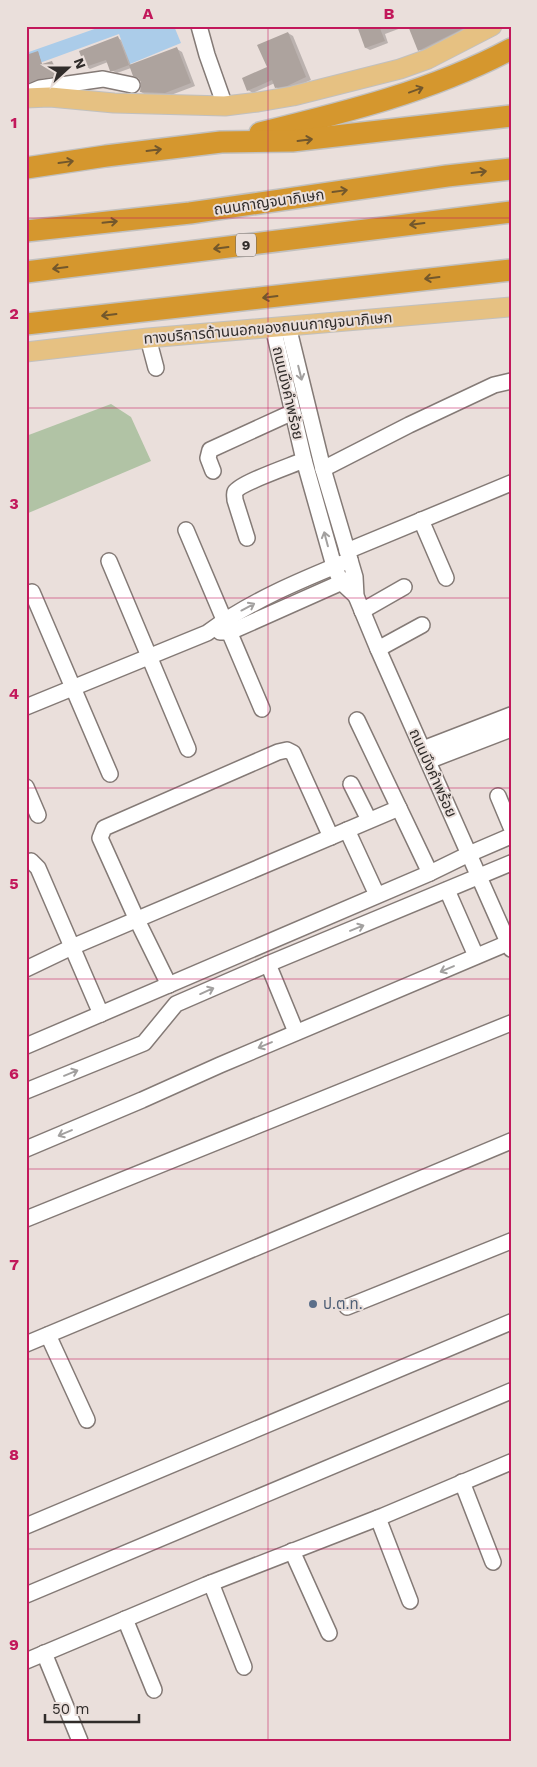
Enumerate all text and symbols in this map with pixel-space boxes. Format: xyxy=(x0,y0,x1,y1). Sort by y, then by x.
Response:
text: A xyxy=(143,4,154,23)
text: B xyxy=(384,4,395,23)
north arrow xyxy=(42,42,92,92)
text: N xyxy=(71,56,89,71)
one-way arrow xyxy=(408,85,424,94)
text: 1 xyxy=(11,113,17,132)
one-way arrow xyxy=(296,135,312,145)
one-way arrow xyxy=(146,145,162,155)
one-way arrow xyxy=(58,156,74,166)
one-way arrow xyxy=(471,167,487,177)
street label: ถนนกาญจนาภิเษก xyxy=(213,185,325,219)
one-way arrow xyxy=(332,186,348,196)
one-way arrow xyxy=(101,217,117,227)
one-way arrow xyxy=(409,219,425,229)
road number: 9 xyxy=(236,234,256,256)
one-way arrow xyxy=(213,243,229,253)
one-way arrow xyxy=(52,263,68,273)
one-way arrow xyxy=(424,273,440,283)
one-way arrow xyxy=(263,292,279,302)
text: 2 xyxy=(9,304,19,323)
street label: ทางบริการด้านนอกของถนนกาญจนาภิเษก xyxy=(143,308,393,348)
one-way arrow xyxy=(101,310,117,320)
street label: ถนนบึงคำพร้อย xyxy=(269,345,307,441)
one-way arrow xyxy=(296,365,305,381)
text: 3 xyxy=(9,494,19,513)
one-way arrow xyxy=(321,531,331,547)
one-way arrow xyxy=(240,602,255,611)
text: 4 xyxy=(9,684,19,703)
street label: ถนนบึงคำพร้อย xyxy=(405,726,461,820)
text: 5 xyxy=(9,874,19,893)
one-way arrow xyxy=(349,922,364,932)
one-way arrow xyxy=(440,964,455,974)
one-way arrow xyxy=(199,985,214,995)
one-way arrow xyxy=(258,1041,273,1051)
text: 6 xyxy=(9,1064,19,1083)
one-way arrow xyxy=(64,1067,79,1076)
one-way arrow xyxy=(58,1128,73,1138)
text: 7 xyxy=(9,1255,19,1274)
place label: ป.ต.ท. xyxy=(323,1295,363,1313)
marker: ป.ต.ท. xyxy=(307,1298,319,1310)
text: 8 xyxy=(9,1445,19,1464)
text: 9 xyxy=(9,1635,19,1654)
scale bar xyxy=(45,1692,139,1724)
text: 50 m xyxy=(52,1700,89,1718)

